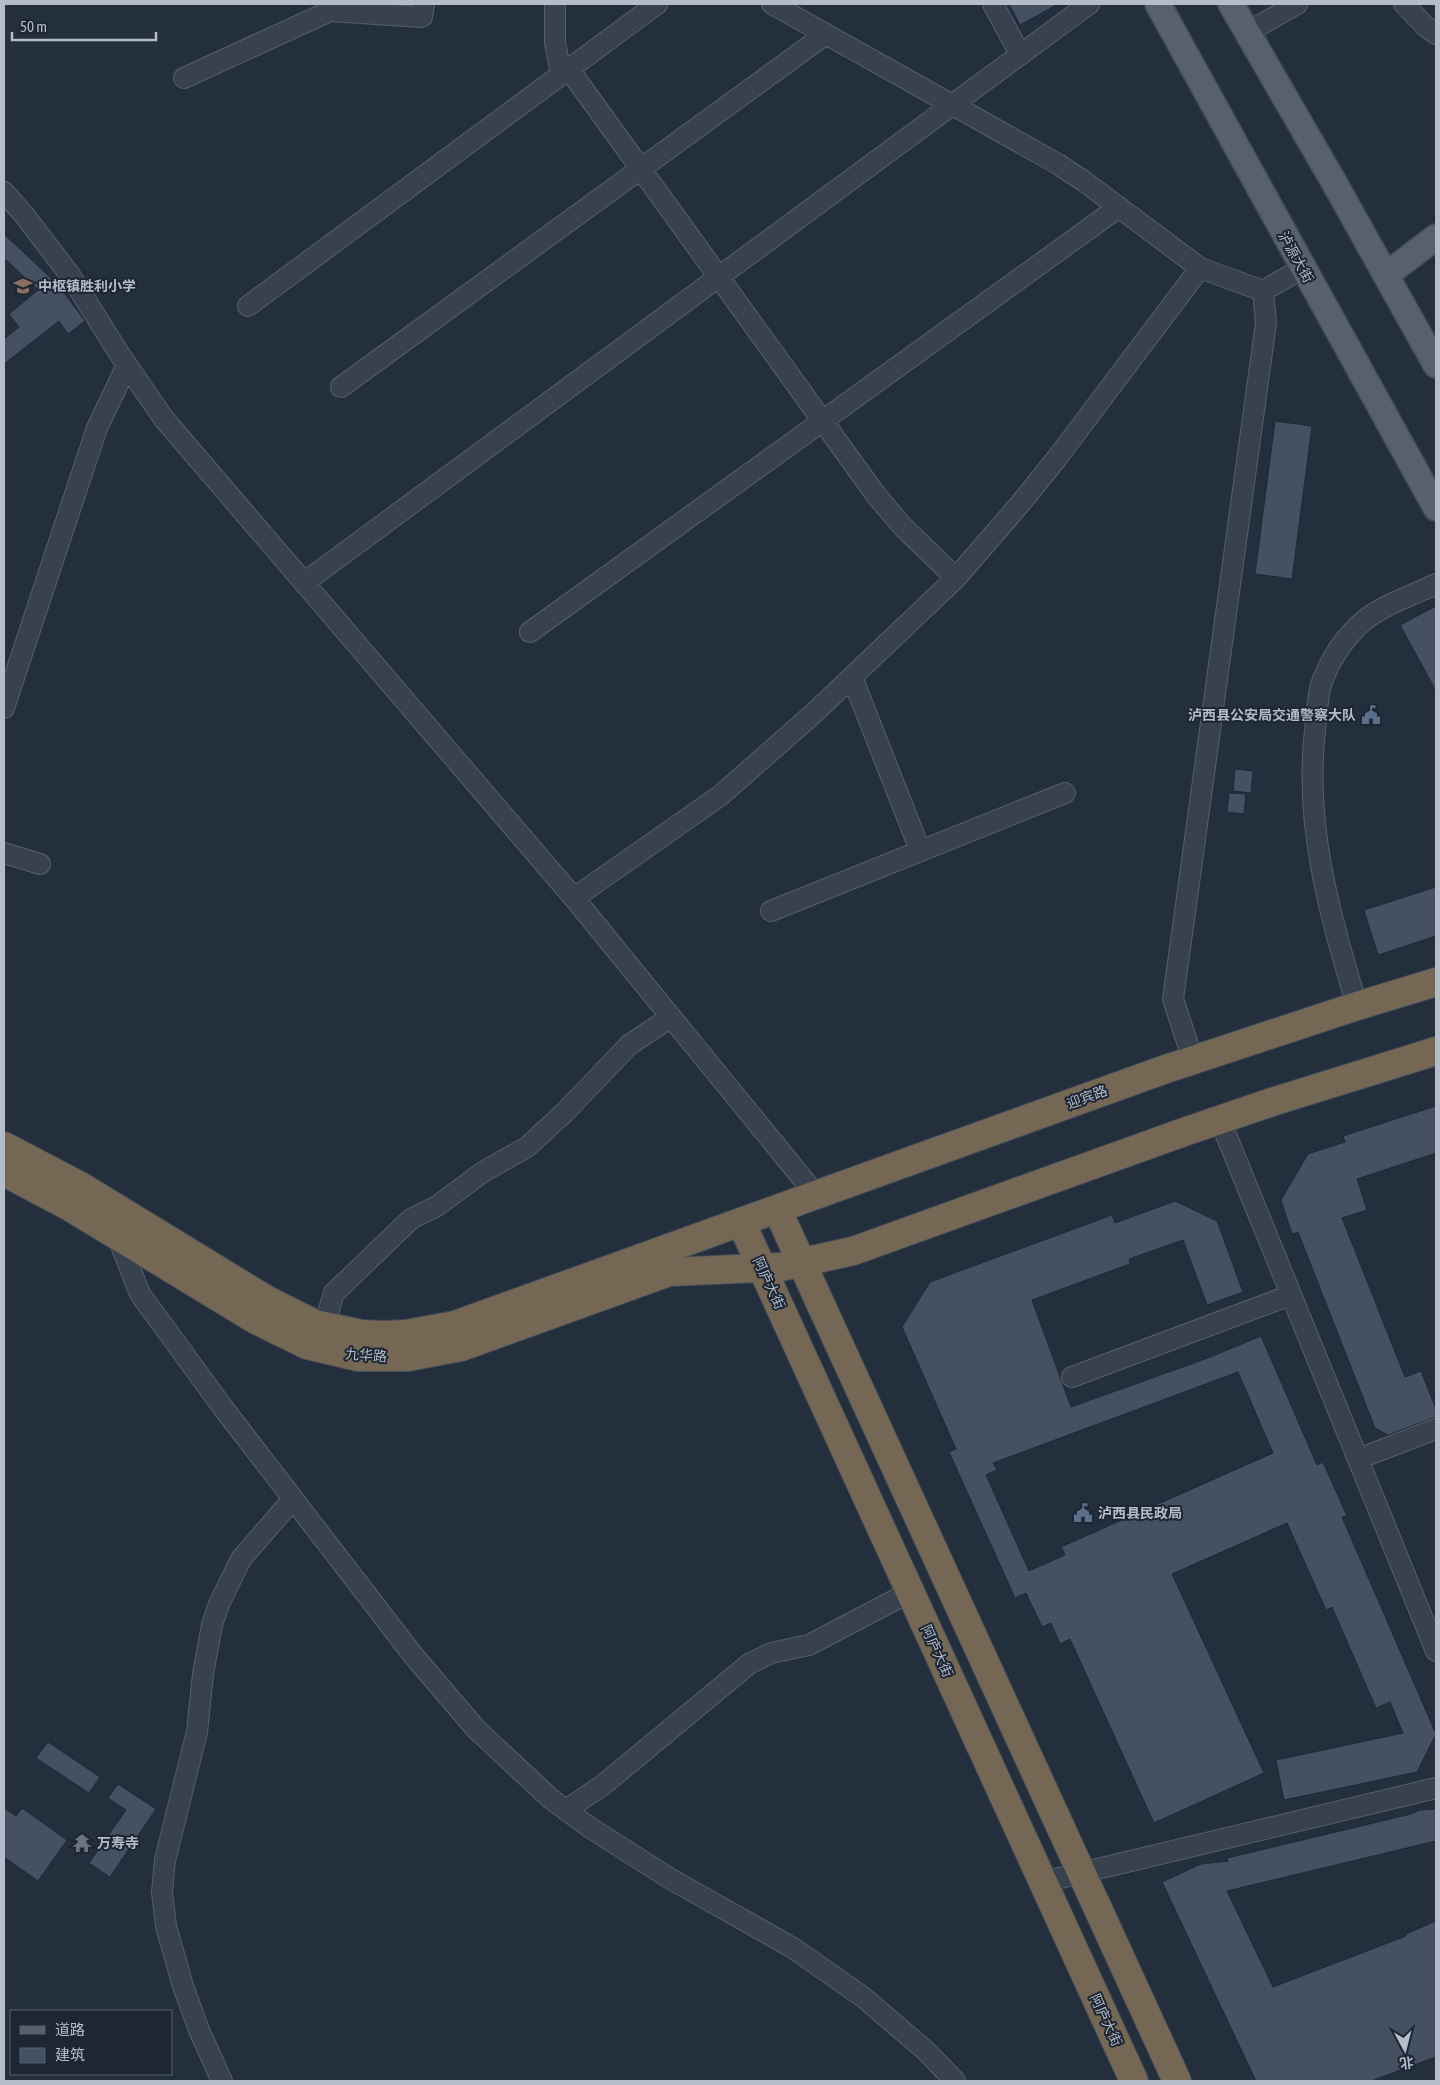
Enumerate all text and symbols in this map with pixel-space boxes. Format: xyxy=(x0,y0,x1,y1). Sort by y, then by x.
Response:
scale bar xyxy=(12,10,156,42)
text: 50 m xyxy=(20,18,47,35)
street label: 泸源大街 xyxy=(1275,229,1317,285)
school or university icon: 中枢镇胜利小学 xyxy=(12,275,34,297)
place label: 中枢镇胜利小学 xyxy=(38,278,136,294)
public building icon: 泸西县公安局交通警察大队 xyxy=(1360,704,1382,726)
place label: 泸西县公安局交通警察大队 xyxy=(1188,707,1356,723)
street label: 迎宾路 xyxy=(1065,1082,1109,1112)
street label: 阿庐大街 xyxy=(750,1254,788,1312)
street label: 九华路 xyxy=(344,1346,388,1364)
public building icon: 泸西县民政局 xyxy=(1072,1502,1094,1524)
place label: 泸西县民政局 xyxy=(1098,1505,1182,1521)
street label: 阿庐大街 xyxy=(918,1622,956,1680)
temple icon: 万寿寺 xyxy=(71,1832,93,1854)
place label: 万寿寺 xyxy=(97,1835,139,1851)
street label: 阿庐大街 xyxy=(1087,1991,1125,2049)
legend xyxy=(10,2010,172,2075)
text: 道路 xyxy=(55,2021,85,2038)
north arrow xyxy=(1380,2025,1430,2075)
text: 建筑 xyxy=(55,2046,85,2063)
text: 北 xyxy=(1399,2054,1415,2072)

